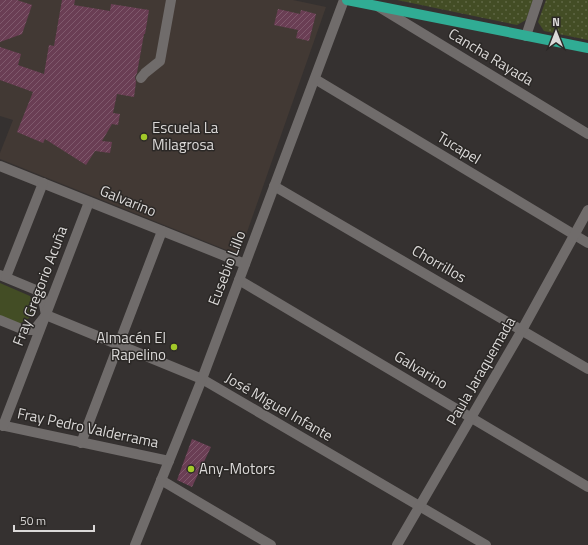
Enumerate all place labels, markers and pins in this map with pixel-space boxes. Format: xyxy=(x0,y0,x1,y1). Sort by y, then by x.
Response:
place label: Escuela La Milagrosa xyxy=(152,116,219,156)
marker: Escuela La Milagrosa xyxy=(139,132,149,142)
place label: Almacén El Rapelino xyxy=(96,326,166,366)
marker: Almacén El Rapelino xyxy=(169,342,179,352)
place label: Any-Motors xyxy=(199,457,275,480)
marker: Any-Motors xyxy=(186,464,196,474)

